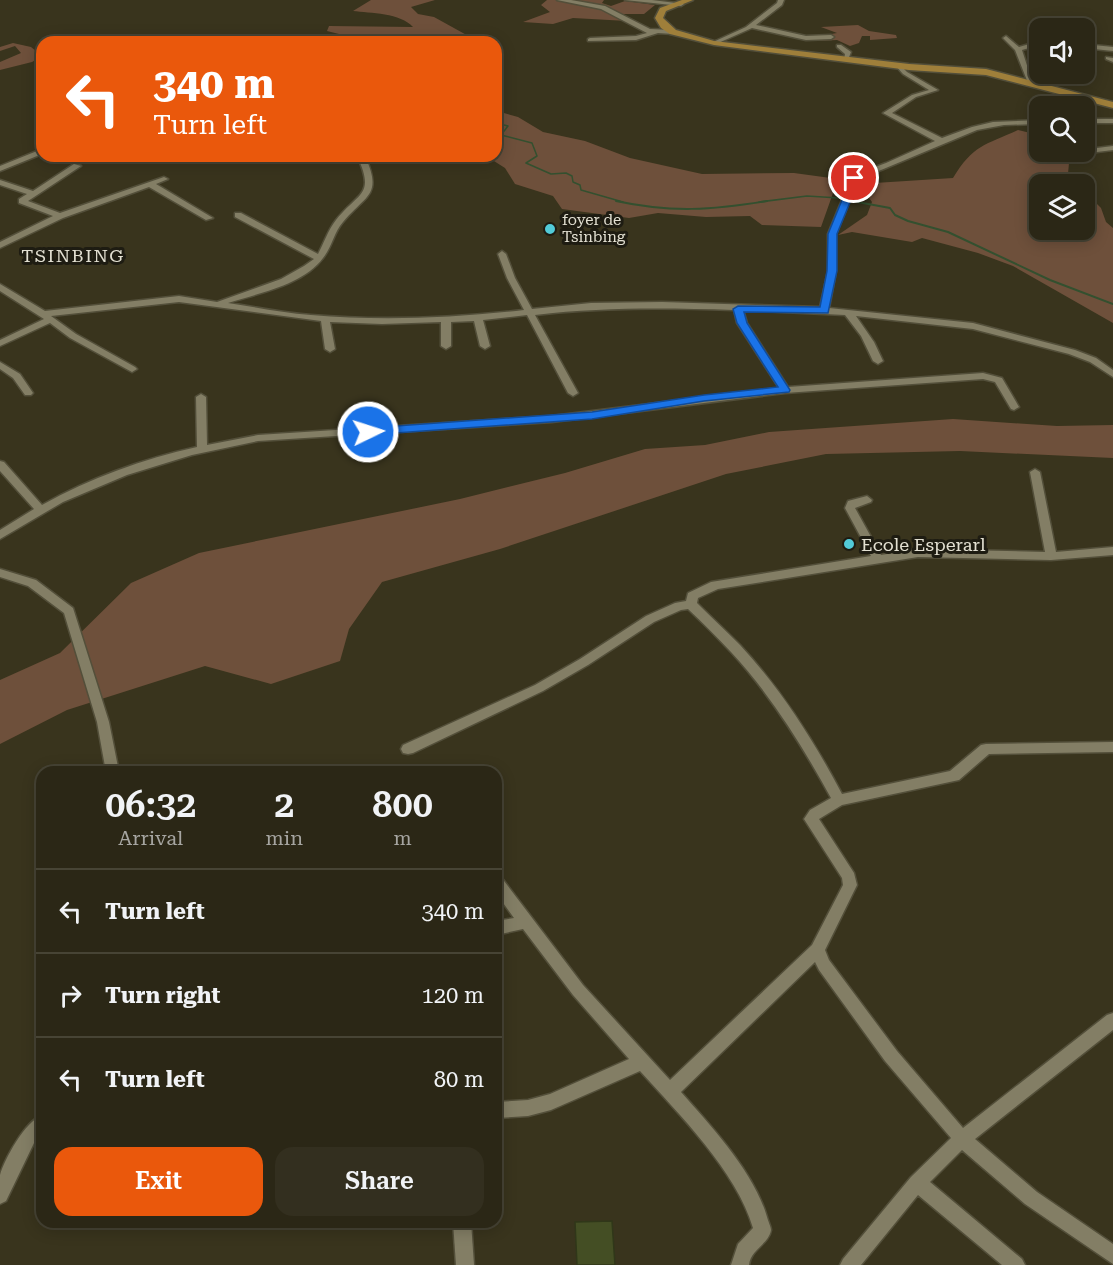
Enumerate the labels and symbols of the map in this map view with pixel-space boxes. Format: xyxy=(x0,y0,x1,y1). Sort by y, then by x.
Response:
pin xyxy=(828,152,879,203)
place label: foyer de Tsinbing xyxy=(562,211,626,246)
marker: foyer de Tsinbing xyxy=(543,222,557,236)
district label: TSINBING xyxy=(21,245,125,266)
position arrow xyxy=(336,400,400,464)
place label: Ecole Esperarl xyxy=(861,534,986,555)
marker: Ecole Esperarl xyxy=(842,537,856,551)

